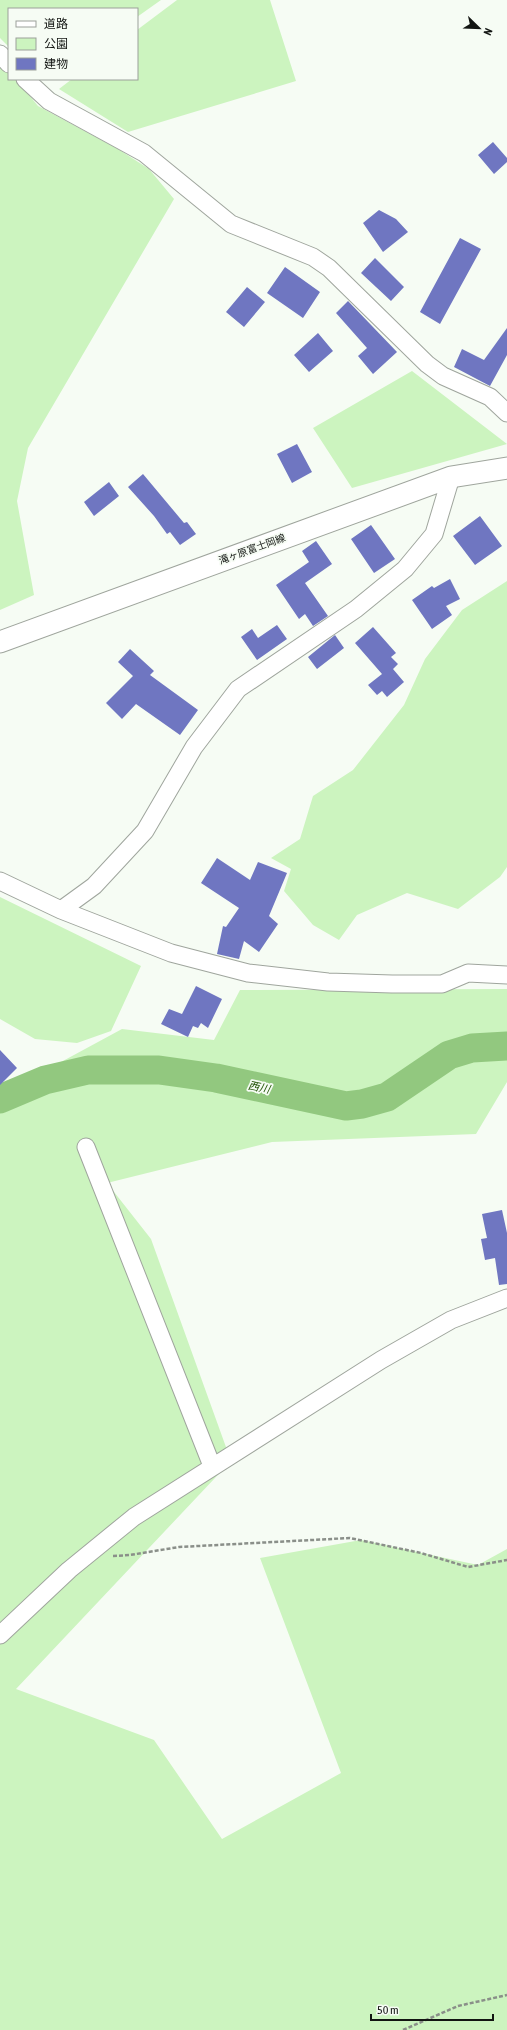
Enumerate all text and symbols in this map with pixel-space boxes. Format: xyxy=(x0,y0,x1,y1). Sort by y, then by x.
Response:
legend xyxy=(8,8,138,80)
north arrow xyxy=(459,8,499,48)
text: 道路 xyxy=(44,17,68,31)
text: N xyxy=(481,27,495,37)
text: 公園 xyxy=(44,37,68,51)
text: 建物 xyxy=(44,57,68,71)
street label: 滝ヶ原富士岡線 xyxy=(217,532,287,566)
water label: 西川 xyxy=(247,1079,272,1095)
scale bar xyxy=(371,1996,493,2022)
text: 50 m xyxy=(377,2003,399,2017)

